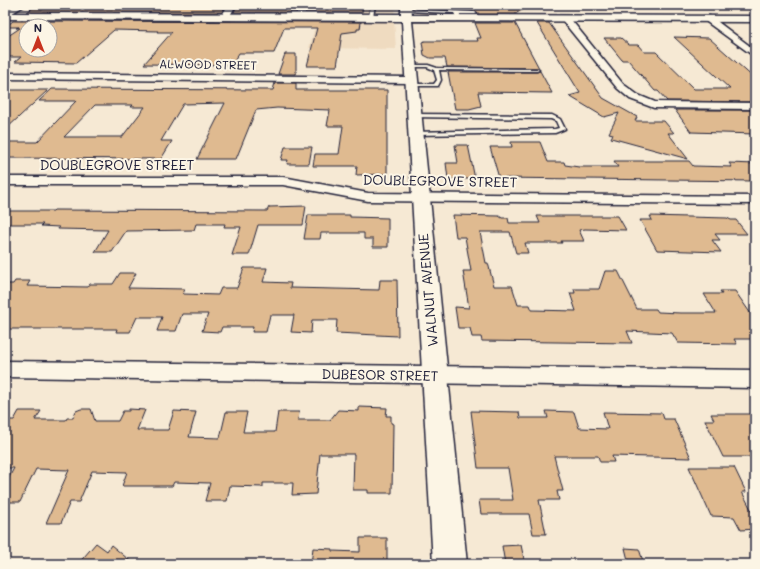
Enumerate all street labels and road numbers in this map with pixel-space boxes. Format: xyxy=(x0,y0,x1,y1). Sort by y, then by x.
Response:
street label: ALWOOD STREET xyxy=(159,55,257,73)
street label: DOUBLEGROVE STREET xyxy=(40,155,194,174)
street label: DOUBLEGROVE STREET xyxy=(363,170,518,191)
street label: WALNUT AVENUE xyxy=(413,233,442,347)
street label: DUBESOR STREET xyxy=(322,364,439,385)

